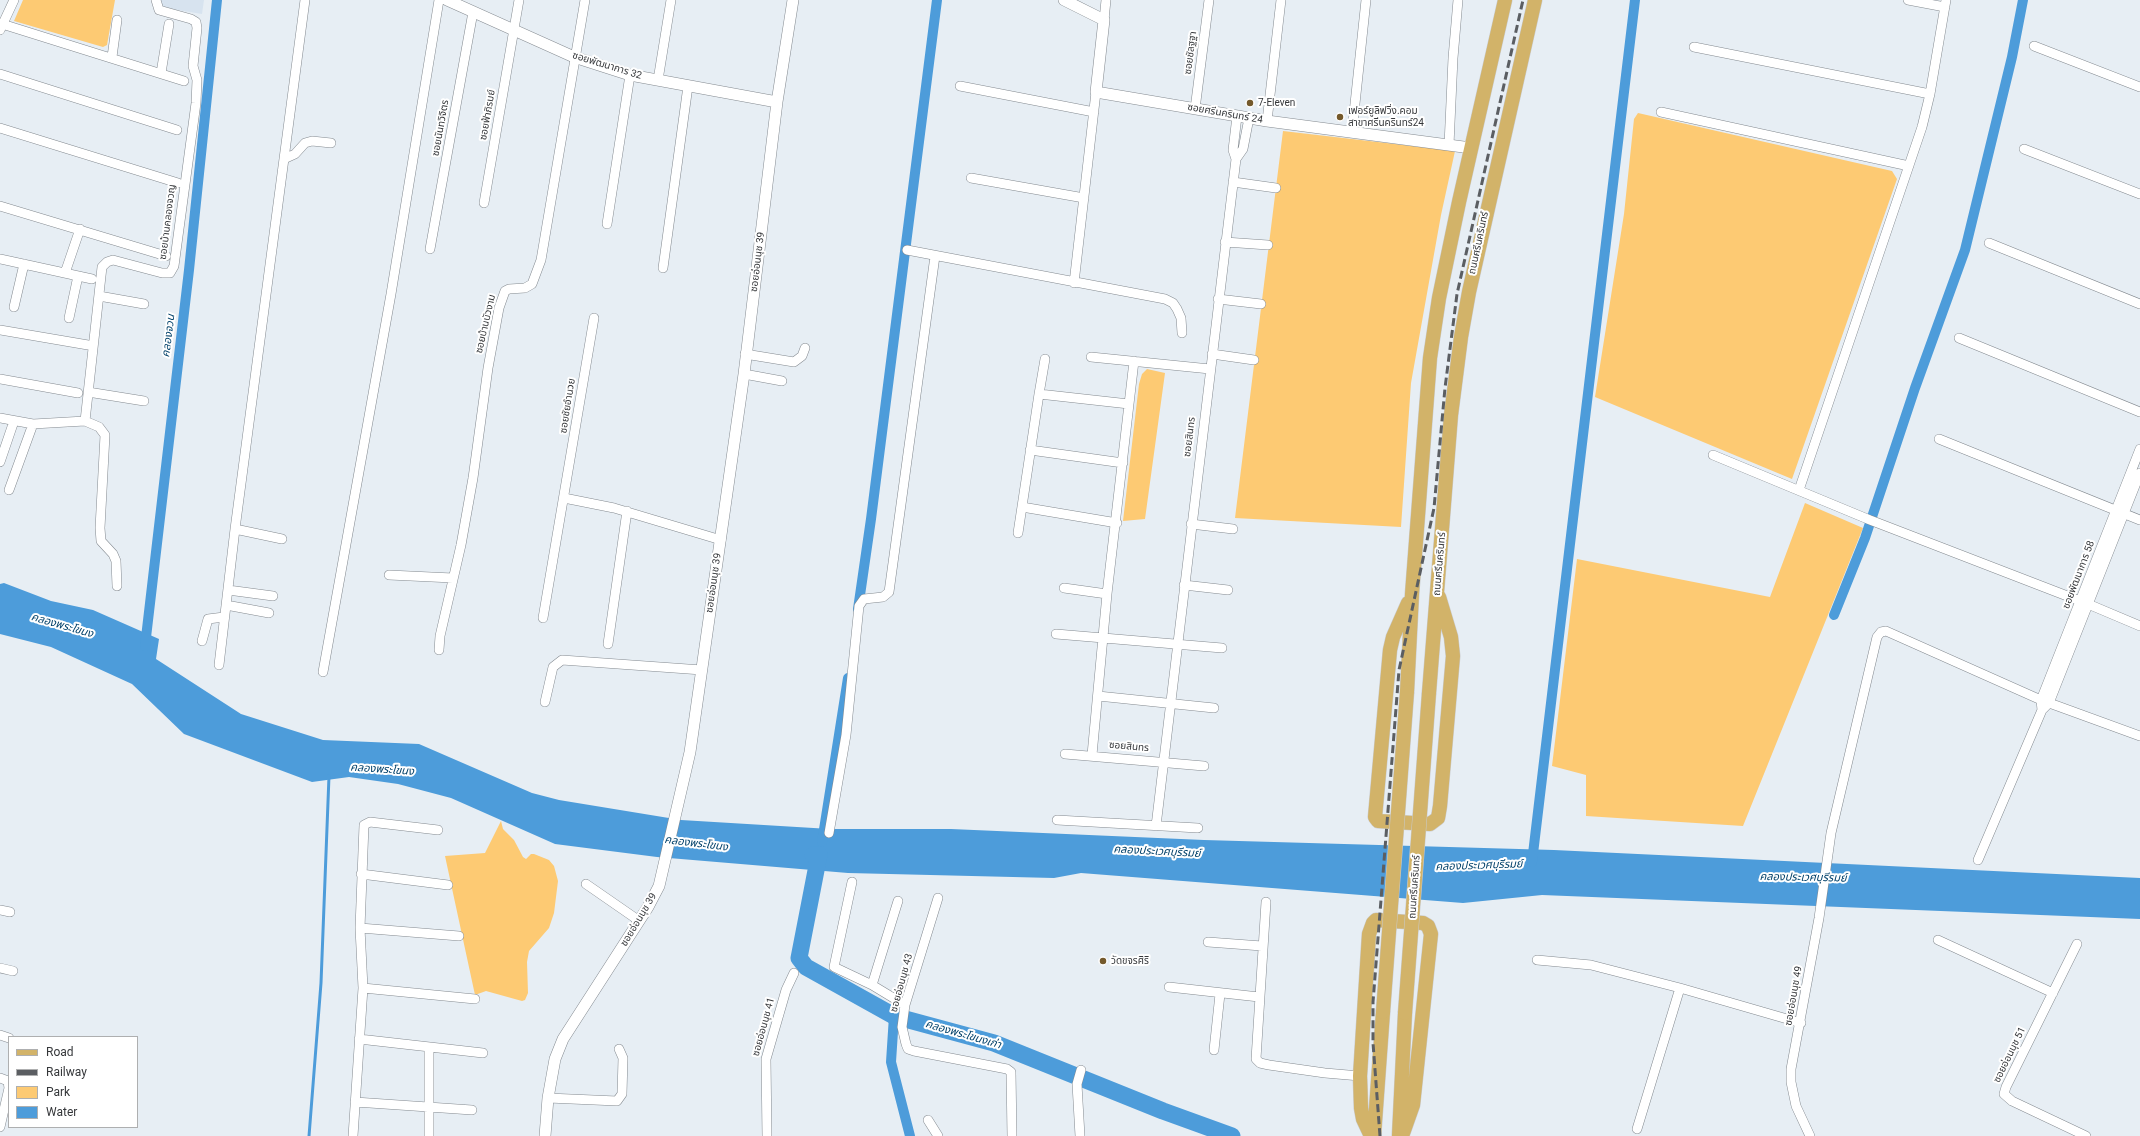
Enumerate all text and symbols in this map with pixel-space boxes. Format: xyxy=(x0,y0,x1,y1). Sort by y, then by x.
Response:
street label: ซอยชัลฐฐา xyxy=(1182,31,1200,75)
street label: ซอยพัฒนาการ 32 xyxy=(571,50,643,82)
street label: ซอยฟ้าภิรมย์ xyxy=(478,89,498,141)
place label: 7-Eleven xyxy=(1258,97,1295,109)
marker: 7-Eleven xyxy=(1245,98,1255,108)
street label: ซอยนันทวิจิตร xyxy=(430,99,452,157)
street label: ซอยศรีนครินทร์ 24 xyxy=(1186,101,1264,127)
place label: เฟอร์ยูลิฟวิ่ง.คอม สาขาศรีนครินทร์24 xyxy=(1348,105,1424,128)
marker: เฟอร์ยูลิฟวิ่ง.คอม สาขาศรีนครินทร์24 xyxy=(1335,112,1345,122)
street label: ซอยบ้านคลองจวญ xyxy=(157,184,179,260)
street label: ถนนศรีนครินทร์ xyxy=(1467,211,1491,275)
street label: ซอยอ่อนนุช 39 xyxy=(748,231,768,293)
street label: ซอยบ้านบัวงาม xyxy=(473,293,499,355)
water label: คลองจวน xyxy=(160,314,178,358)
street label: ซอยชัยอำนวย xyxy=(558,378,578,434)
street label: ซอยสินทร xyxy=(1182,416,1198,458)
street label: ถนนศรีนครินทร์ xyxy=(1431,532,1449,596)
street label: ซอยพัฒนาการ 58 xyxy=(2060,539,2098,611)
street label: ซอยอ่อนนุช 39 xyxy=(704,552,724,614)
water label: คลองพระโขนง xyxy=(29,611,95,641)
street label: ซอยสินทร xyxy=(1109,739,1149,755)
water label: คลองพระโขนง xyxy=(350,761,414,779)
water label: คลองพระโขนง xyxy=(663,834,729,854)
water label: คลองประเวศบุรีรมย์ xyxy=(1113,843,1201,861)
street label: ถนนศรีนครินทร์ xyxy=(1407,855,1423,919)
water label: คลองประเวศบุรีรมย์ xyxy=(1435,858,1523,874)
water label: คลองประเวศบุรีรมย์ xyxy=(1759,871,1847,885)
street label: ซอยอ่อนนุช 39 xyxy=(618,891,660,949)
street label: ซอยอ่อนนุช 43 xyxy=(888,952,916,1014)
place label: วัดขจรศิริ xyxy=(1111,955,1149,967)
marker: วัดขจรศิริ xyxy=(1098,956,1108,966)
street label: ซอยอ่อนนุช 49 xyxy=(1783,965,1805,1027)
street label: ซอยอ่อนนุช 41 xyxy=(750,996,778,1058)
water label: คลองพระโขนงเก่า xyxy=(924,1018,1002,1052)
street label: ซอยอ่อนนุช 51 xyxy=(1991,1025,2029,1085)
legend xyxy=(8,1036,138,1128)
text: Road xyxy=(46,1045,74,1059)
text: Railway xyxy=(46,1065,87,1079)
text: Park xyxy=(46,1085,70,1099)
text: Water xyxy=(46,1105,77,1119)

